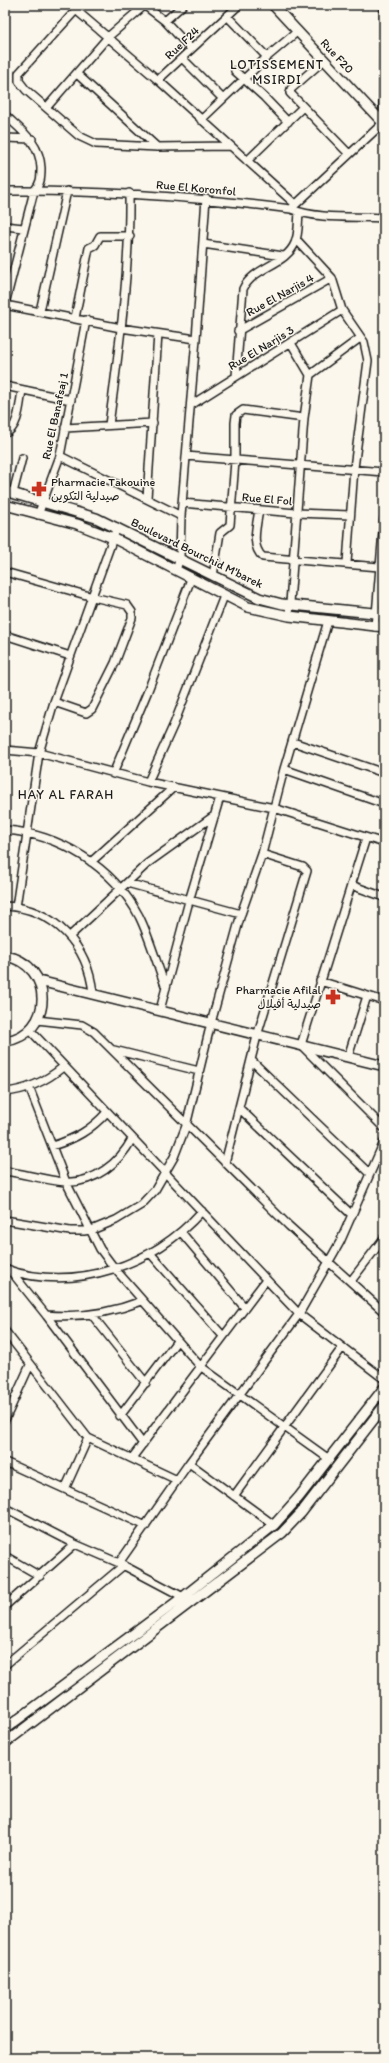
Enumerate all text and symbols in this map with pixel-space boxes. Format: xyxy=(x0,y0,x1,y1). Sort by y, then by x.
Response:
street label: Rue F24 xyxy=(162,24,202,62)
street label: Rue F20 xyxy=(317,36,357,76)
district label: LOTISSEMENT MSIRDI xyxy=(230,57,324,87)
street label: Rue El Koronfol xyxy=(155,178,237,199)
street label: Rue El Narjis 4 xyxy=(244,271,316,319)
street label: Rue El Narjis 3 xyxy=(225,323,297,373)
street label: Rue El Banafsaj 1 xyxy=(39,371,71,461)
place label: Pharmacie Takouine صيدلية التكوين xyxy=(51,475,156,503)
pharmacy icon: Pharmacie Takouine صيدلية التكوين xyxy=(30,480,48,498)
street label: Rue El Fol xyxy=(241,490,293,508)
street label: Boulevard Bourchid M'barek xyxy=(129,515,265,591)
district label: HAY AL FARAH xyxy=(18,787,114,802)
place label: Pharmacie Afilal صيدلية أفيلال xyxy=(236,983,322,1011)
pharmacy icon: Pharmacie Afilal صيدلية أفيلال xyxy=(324,988,342,1006)

